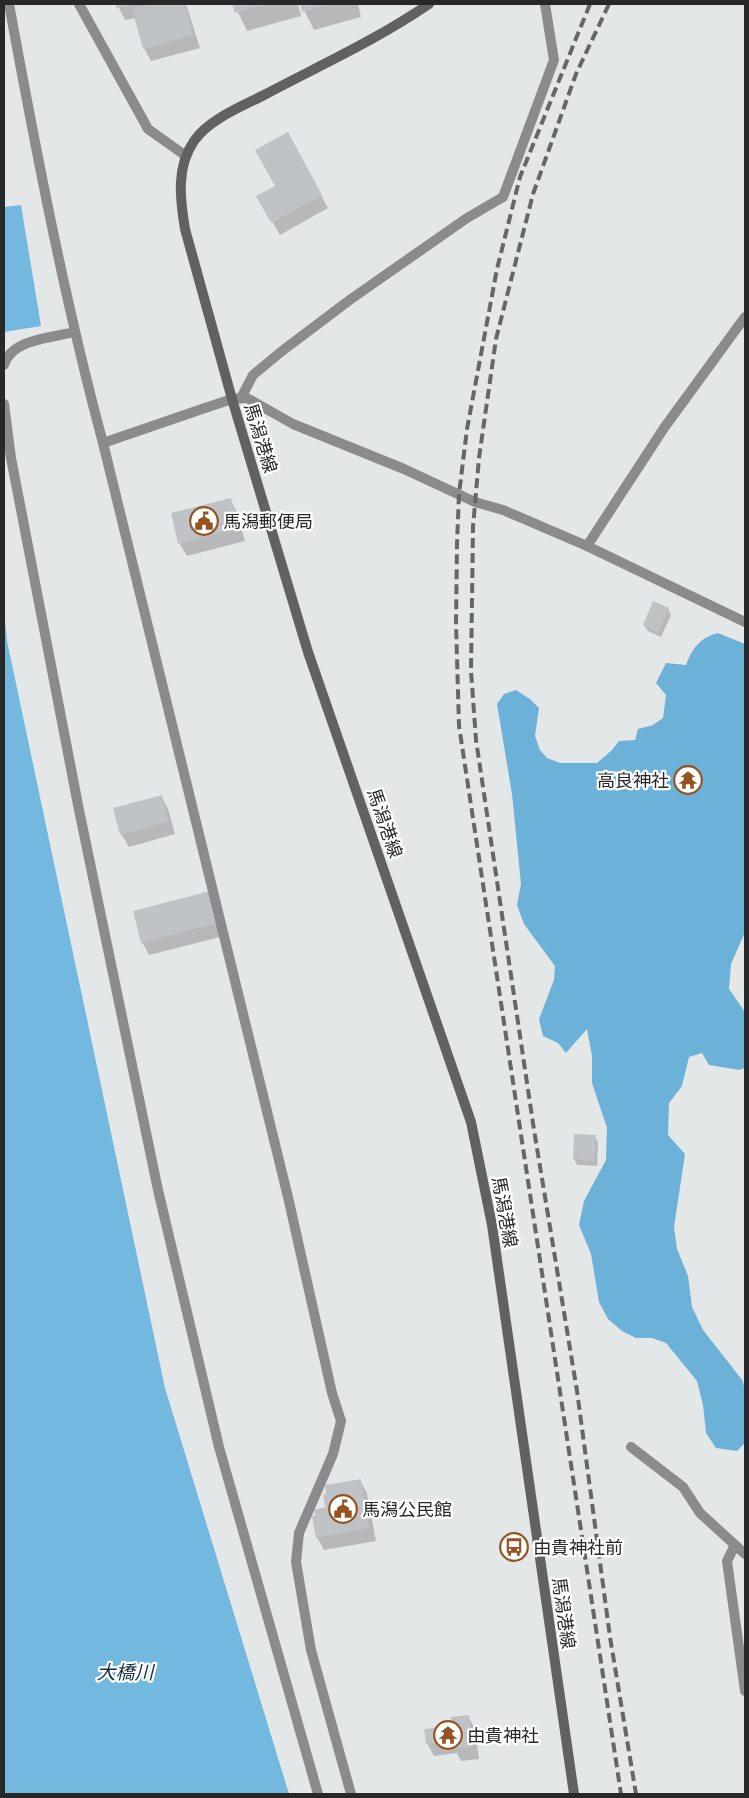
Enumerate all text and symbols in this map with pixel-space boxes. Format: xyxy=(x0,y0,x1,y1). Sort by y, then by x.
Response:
street label: 馬潟港線 xyxy=(239,400,283,476)
public building icon: 馬潟郵便局 xyxy=(189,506,219,536)
place label: 馬潟郵便局 xyxy=(223,510,313,533)
temple icon: 高良神社 xyxy=(673,765,703,795)
place label: 高良神社 xyxy=(597,769,669,792)
street label: 馬潟港線 xyxy=(362,785,408,861)
street label: 馬潟港線 xyxy=(487,1175,523,1249)
public building icon: 馬潟公民館 xyxy=(328,1494,358,1524)
place label: 馬潟公民館 xyxy=(362,1498,452,1521)
bus stop icon: 由貴神社前 xyxy=(499,1532,529,1562)
place label: 由貴神社前 xyxy=(533,1536,623,1559)
street label: 馬潟港線 xyxy=(548,1576,580,1650)
water label: 大橋川 xyxy=(96,1660,155,1684)
temple icon: 由貴神社 xyxy=(433,1720,463,1750)
place label: 由貴神社 xyxy=(467,1724,539,1747)

